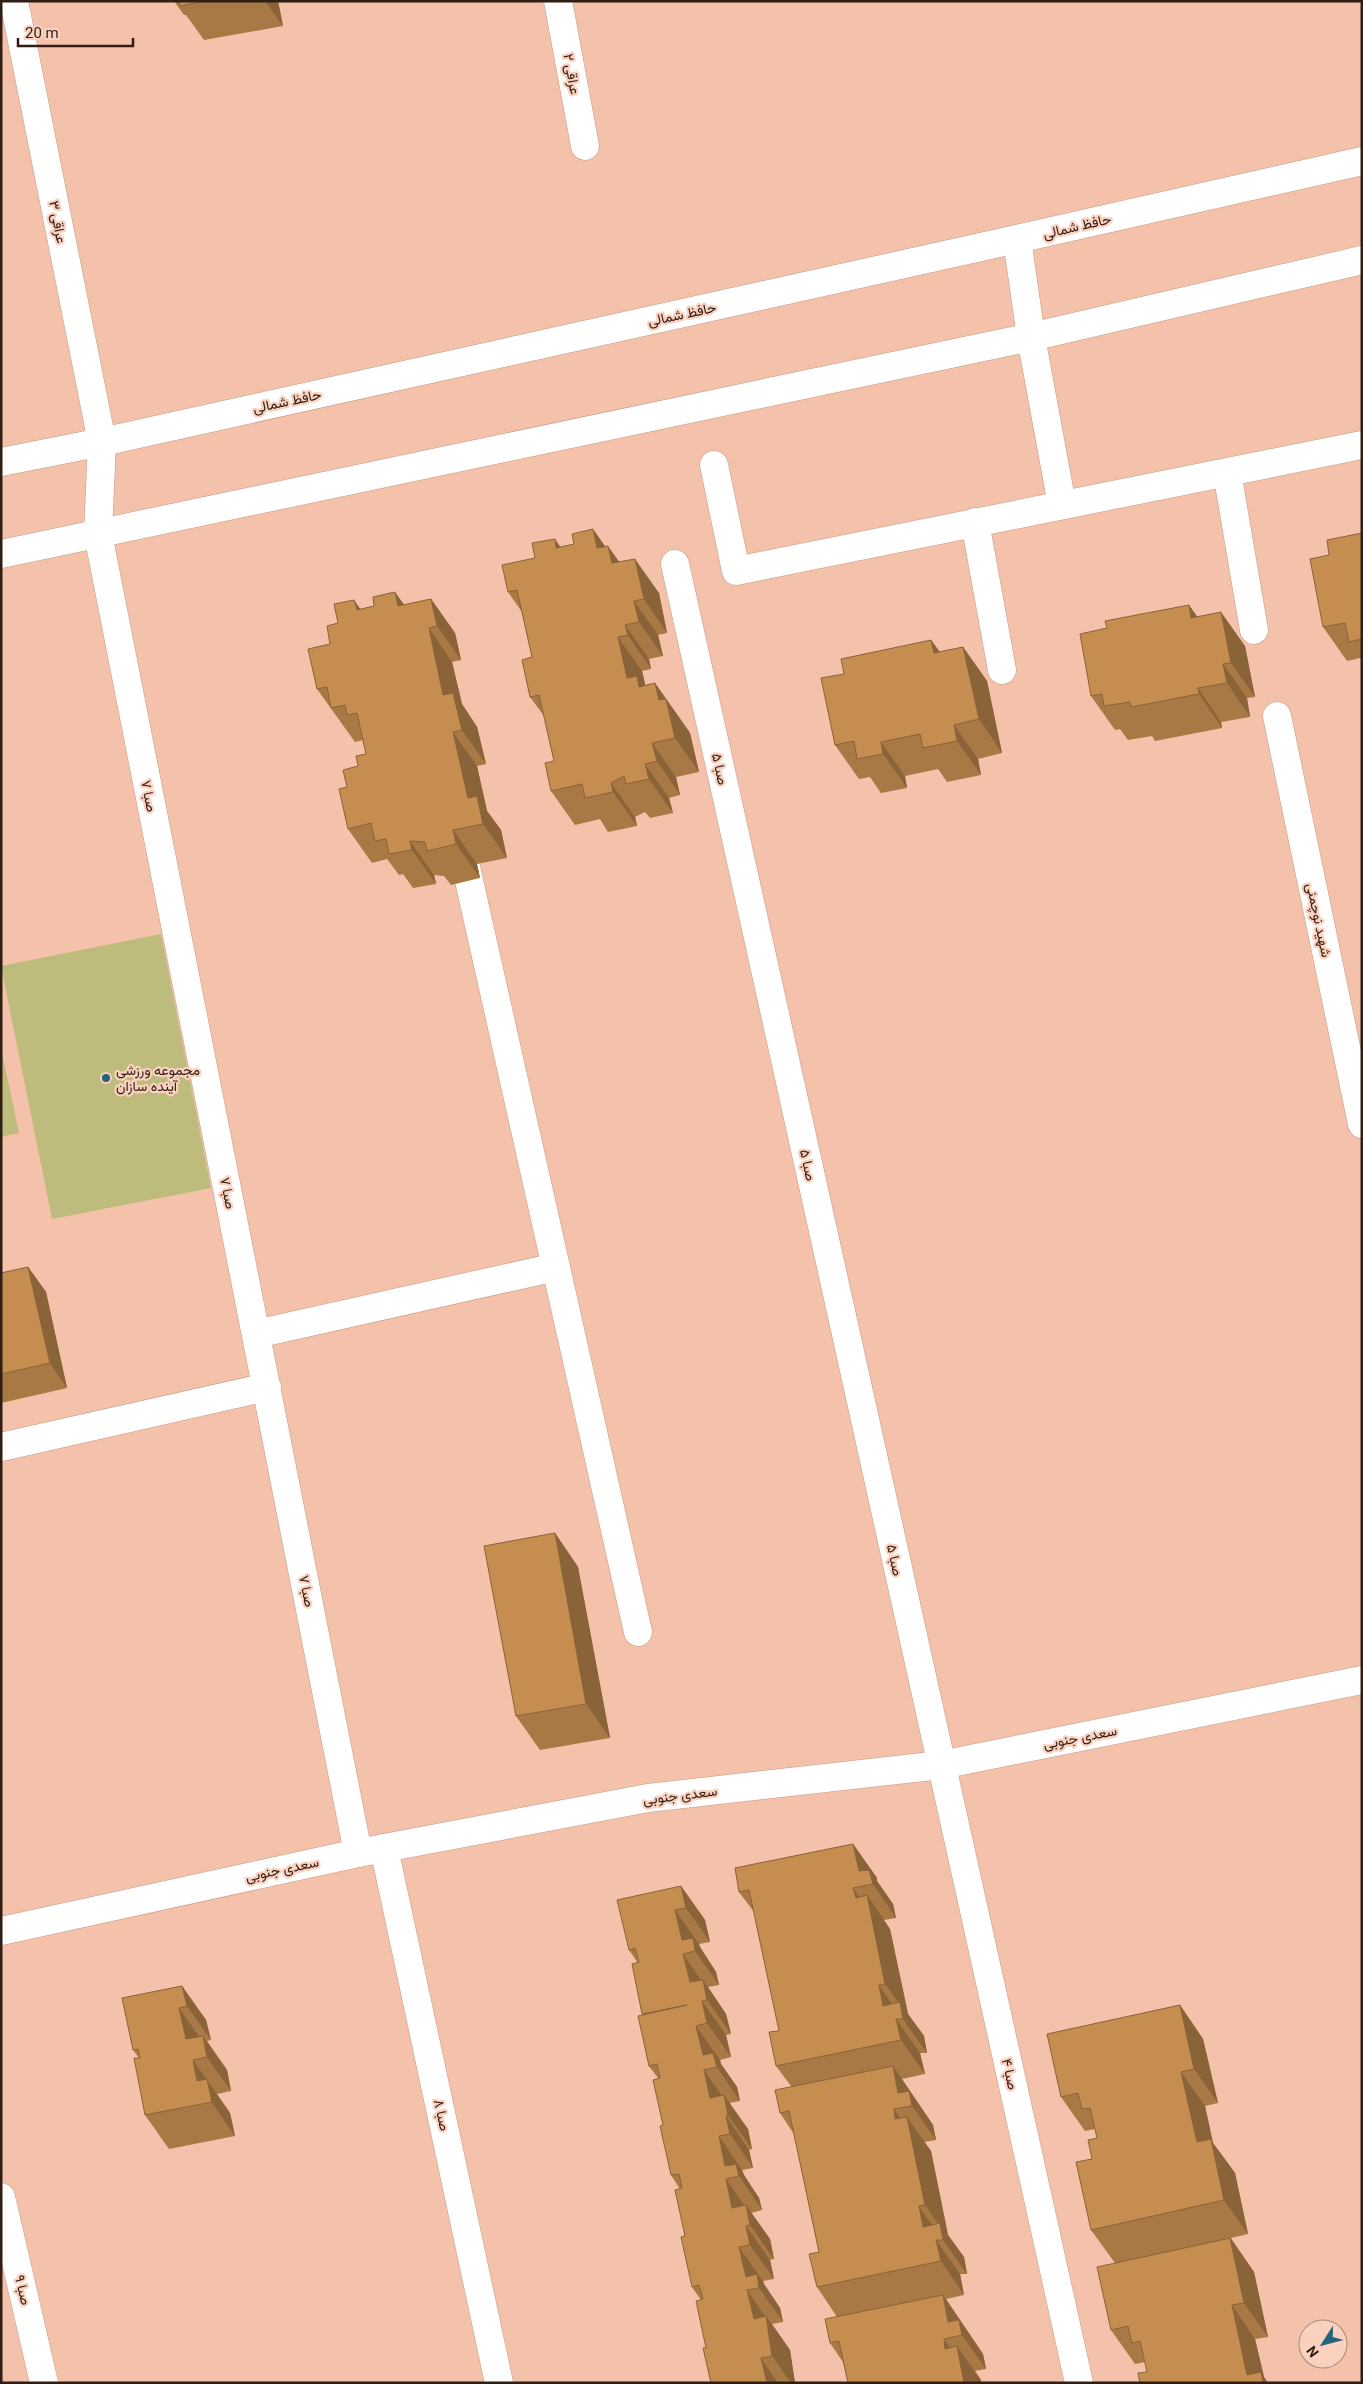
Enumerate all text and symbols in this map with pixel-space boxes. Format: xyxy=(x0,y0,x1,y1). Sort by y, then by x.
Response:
scale bar xyxy=(18,15,132,47)
text: 20 m xyxy=(25,24,59,42)
street label: عراقی ۲ xyxy=(560,52,583,96)
street label: عراقی ۳ xyxy=(45,199,70,245)
street label: حافظ شمالی xyxy=(1041,210,1113,243)
street label: حافظ شمالی xyxy=(646,299,718,330)
street label: حافظ شمالی xyxy=(251,386,323,417)
street label: صبا ۵ xyxy=(708,752,731,787)
street label: صبا ۷ xyxy=(137,779,160,814)
street label: شهید نوچمنی xyxy=(1301,881,1335,959)
place label: مجموعه ورزشی آینده سازان xyxy=(116,1062,200,1095)
marker: مجموعه ورزشی آینده سازان xyxy=(100,1072,112,1084)
street label: صبا ۵ xyxy=(796,1148,819,1183)
street label: صبا ۷ xyxy=(216,1176,239,1211)
street label: صبا ۵ xyxy=(883,1543,906,1578)
street label: صبا ۷ xyxy=(295,1574,318,1609)
street label: سعدی جنوبی xyxy=(1042,1722,1118,1753)
street label: سعدی جنوبی xyxy=(642,1783,718,1808)
street label: سعدی جنوبی xyxy=(244,1853,320,1886)
street label: صبا ۴ xyxy=(998,2057,1021,2092)
street label: صبا ۸ xyxy=(430,2098,453,2133)
street label: صبا ۹ xyxy=(11,2273,34,2307)
north arrow xyxy=(1298,2319,1348,2369)
text: N xyxy=(1303,2343,1322,2360)

